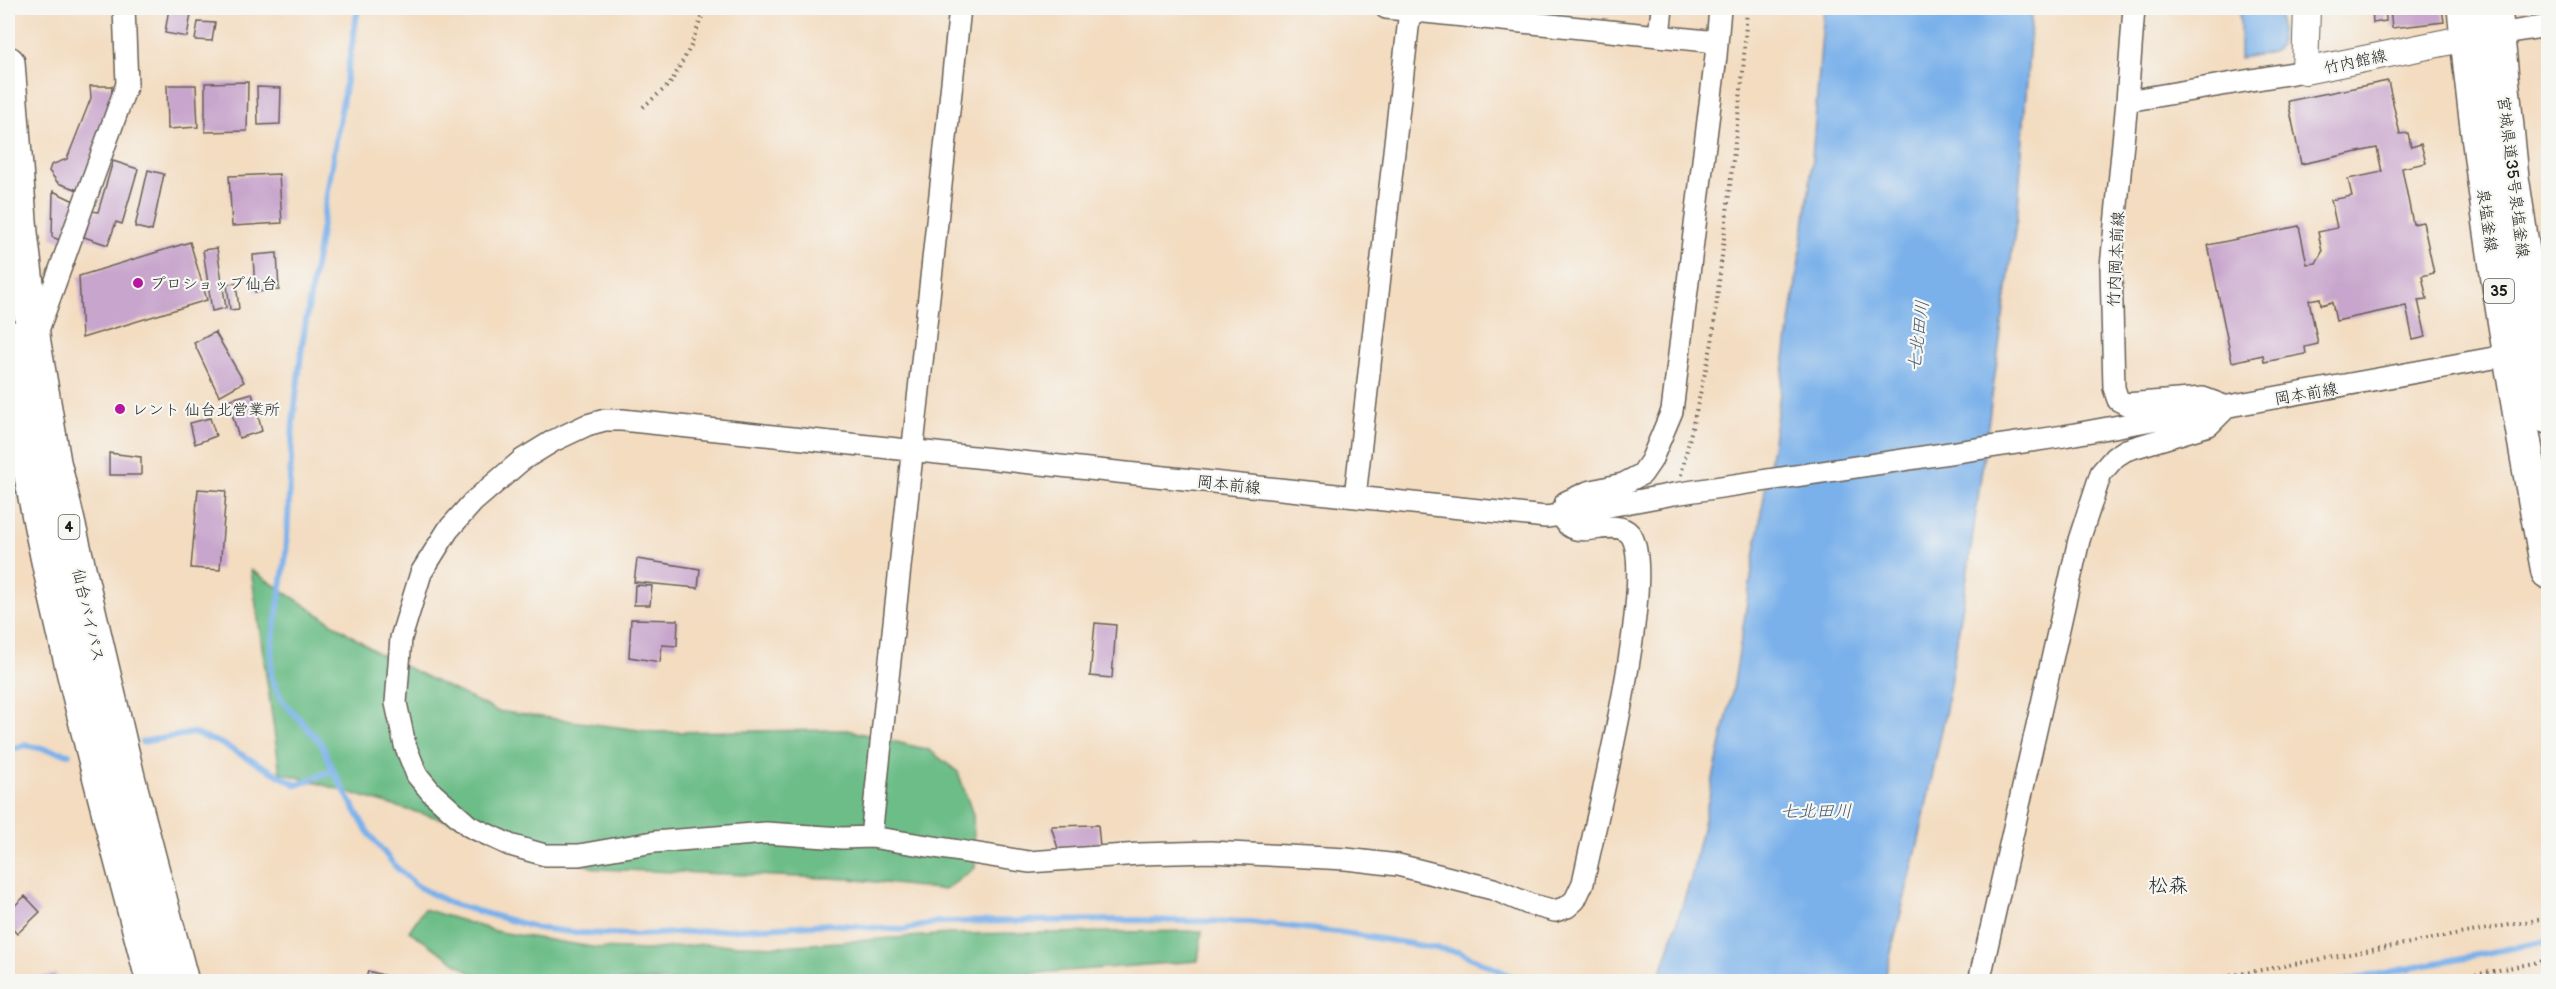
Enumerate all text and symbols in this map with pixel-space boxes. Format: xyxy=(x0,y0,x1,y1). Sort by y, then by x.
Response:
street label: 竹内館線 xyxy=(2322,47,2389,78)
street label: 宮城県道35号泉塩釜線 xyxy=(2493,95,2532,259)
street label: 泉塩釜線 xyxy=(2473,187,2500,253)
street label: 竹内岡本前線 xyxy=(2104,211,2128,308)
place label: プロショップ仙台 xyxy=(150,275,277,294)
marker: プロショップ仙台 xyxy=(131,276,145,290)
road number: 35 xyxy=(2484,279,2514,303)
water label: 七北田川 xyxy=(1904,299,1933,373)
street label: 岡本前線 xyxy=(2273,380,2339,409)
place label: レント 仙台北営業所 xyxy=(132,401,280,420)
marker: レント 仙台北営業所 xyxy=(113,402,127,416)
street label: 岡本前線 xyxy=(1196,473,1262,498)
road number: 4 xyxy=(58,515,80,539)
street label: 仙台バイパス xyxy=(68,567,108,664)
water label: 七北田川 xyxy=(1780,801,1852,822)
district label: 松森 xyxy=(2148,874,2188,898)

